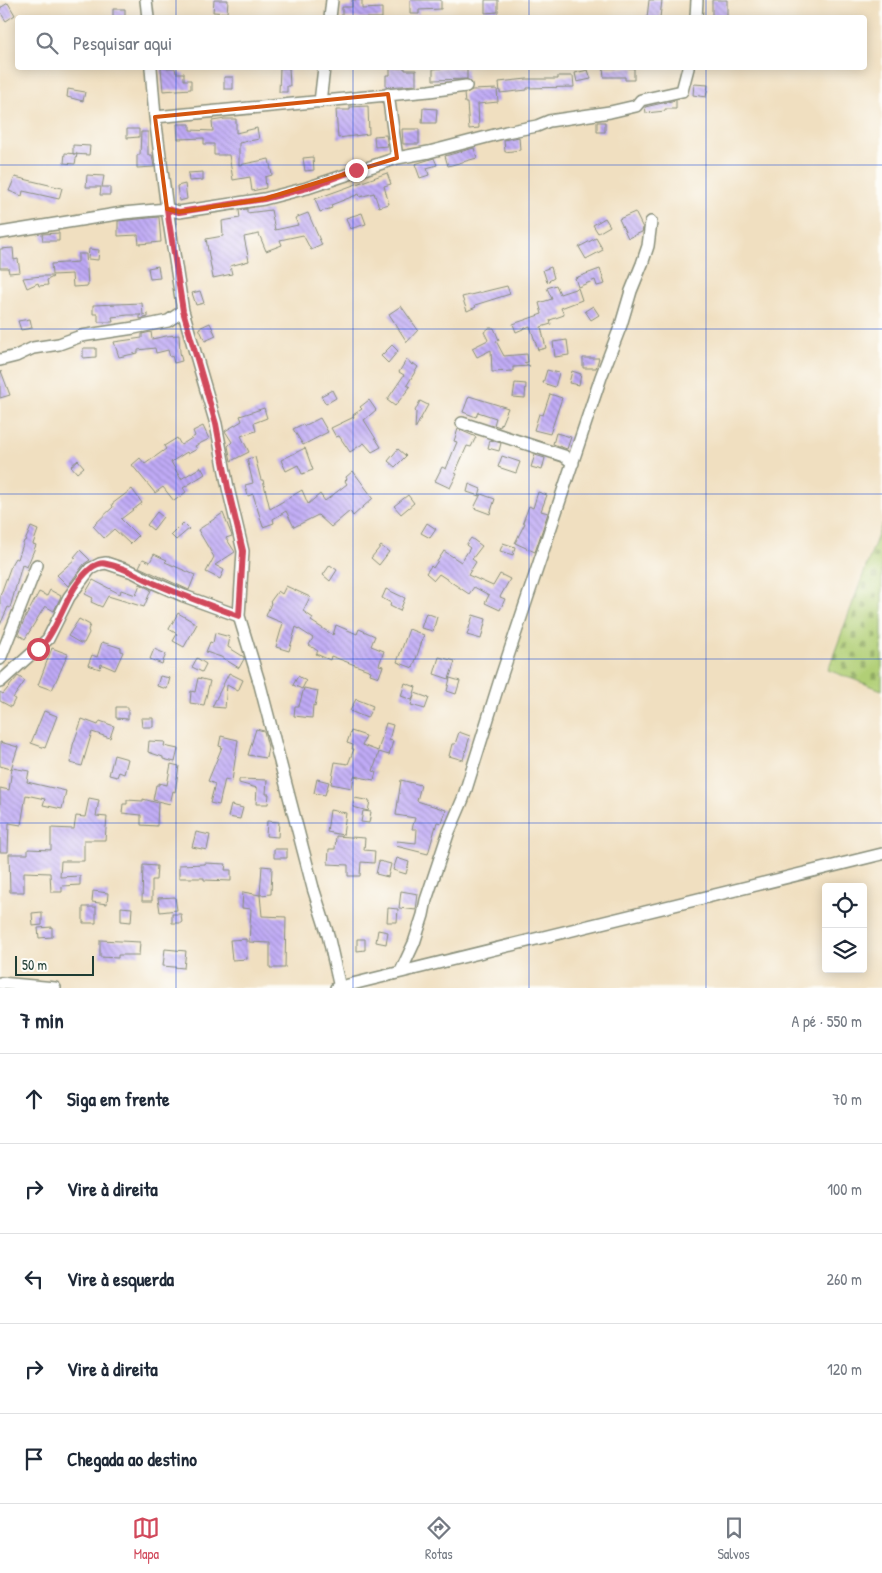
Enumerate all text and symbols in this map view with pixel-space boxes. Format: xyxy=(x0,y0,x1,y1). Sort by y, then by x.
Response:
search box xyxy=(15,15,867,70)
icon: search xyxy=(33,29,61,57)
text: Pesquisar aqui xyxy=(73,30,172,56)
route end xyxy=(345,159,368,182)
route start xyxy=(27,638,50,661)
map controls xyxy=(822,883,867,973)
button: locate xyxy=(822,883,867,928)
button: layers xyxy=(822,928,867,973)
scale bar xyxy=(15,953,94,976)
text: 50 m xyxy=(22,955,47,974)
text: 7 min xyxy=(20,1006,64,1035)
text: A pé · 550 m xyxy=(791,1010,862,1032)
icon: ahead xyxy=(20,1085,48,1113)
text: Siga em frente xyxy=(67,1086,170,1112)
text: 70 m xyxy=(832,1088,862,1110)
icon: right xyxy=(20,1175,48,1203)
text: Vire à direita xyxy=(67,1176,158,1202)
text: 100 m xyxy=(827,1178,862,1200)
icon: left xyxy=(20,1265,48,1293)
text: Vire à esquerda xyxy=(67,1266,174,1292)
text: 260 m xyxy=(826,1268,862,1290)
icon: right xyxy=(20,1355,48,1383)
text: Vire à direita xyxy=(67,1356,158,1382)
text: 120 m xyxy=(827,1358,862,1380)
icon: arrive xyxy=(20,1445,48,1473)
text: Chegada ao destino xyxy=(67,1446,197,1472)
tab: Mapa xyxy=(132,1514,160,1563)
tab: Rotas xyxy=(425,1514,453,1563)
tab: Salvos xyxy=(717,1514,750,1563)

